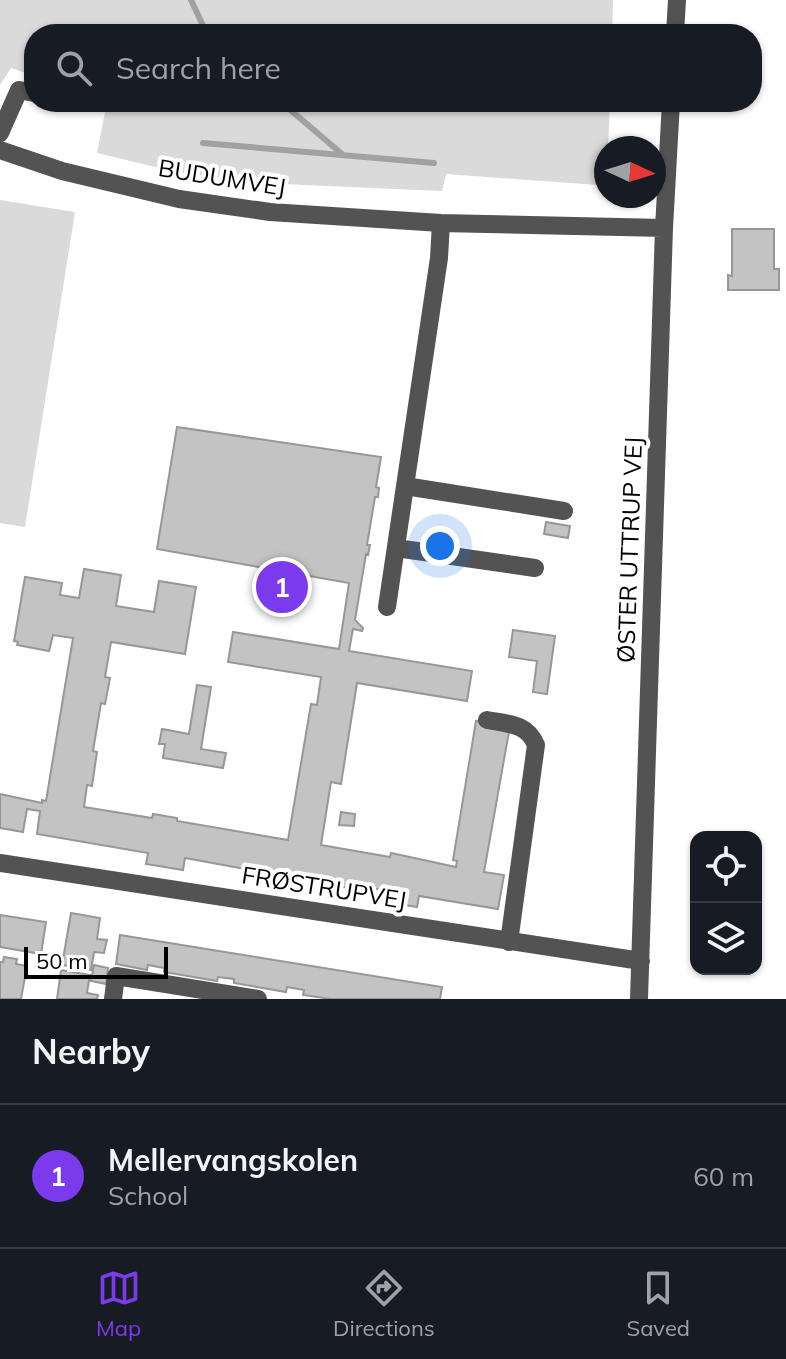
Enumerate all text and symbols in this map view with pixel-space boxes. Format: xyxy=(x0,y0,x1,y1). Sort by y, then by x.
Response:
search box xyxy=(24,24,762,112)
icon: search xyxy=(52,46,96,90)
text: Search here xyxy=(116,49,281,87)
north arrow xyxy=(594,136,666,208)
street label: BUDUMVEJ xyxy=(156,152,288,202)
street label: ØSTER UTTRUP VEJ xyxy=(610,436,648,664)
your location xyxy=(420,526,460,566)
pin: 1 xyxy=(256,557,308,617)
map controls xyxy=(690,831,762,975)
button: locate xyxy=(690,831,762,903)
street label: FRØSTRUPVEJ xyxy=(240,859,409,915)
button: layers xyxy=(690,903,762,975)
scale bar xyxy=(24,943,168,979)
text: 50 m xyxy=(36,947,87,975)
text: Nearby xyxy=(32,1030,150,1073)
text: Mellervangskolen xyxy=(108,1141,358,1179)
text: 1 xyxy=(50,1160,66,1193)
text: 60 m xyxy=(693,1160,754,1193)
text: School xyxy=(108,1179,188,1212)
tab: Map xyxy=(96,1266,141,1342)
tab: Directions xyxy=(333,1266,435,1342)
tab: Saved xyxy=(627,1266,690,1342)

